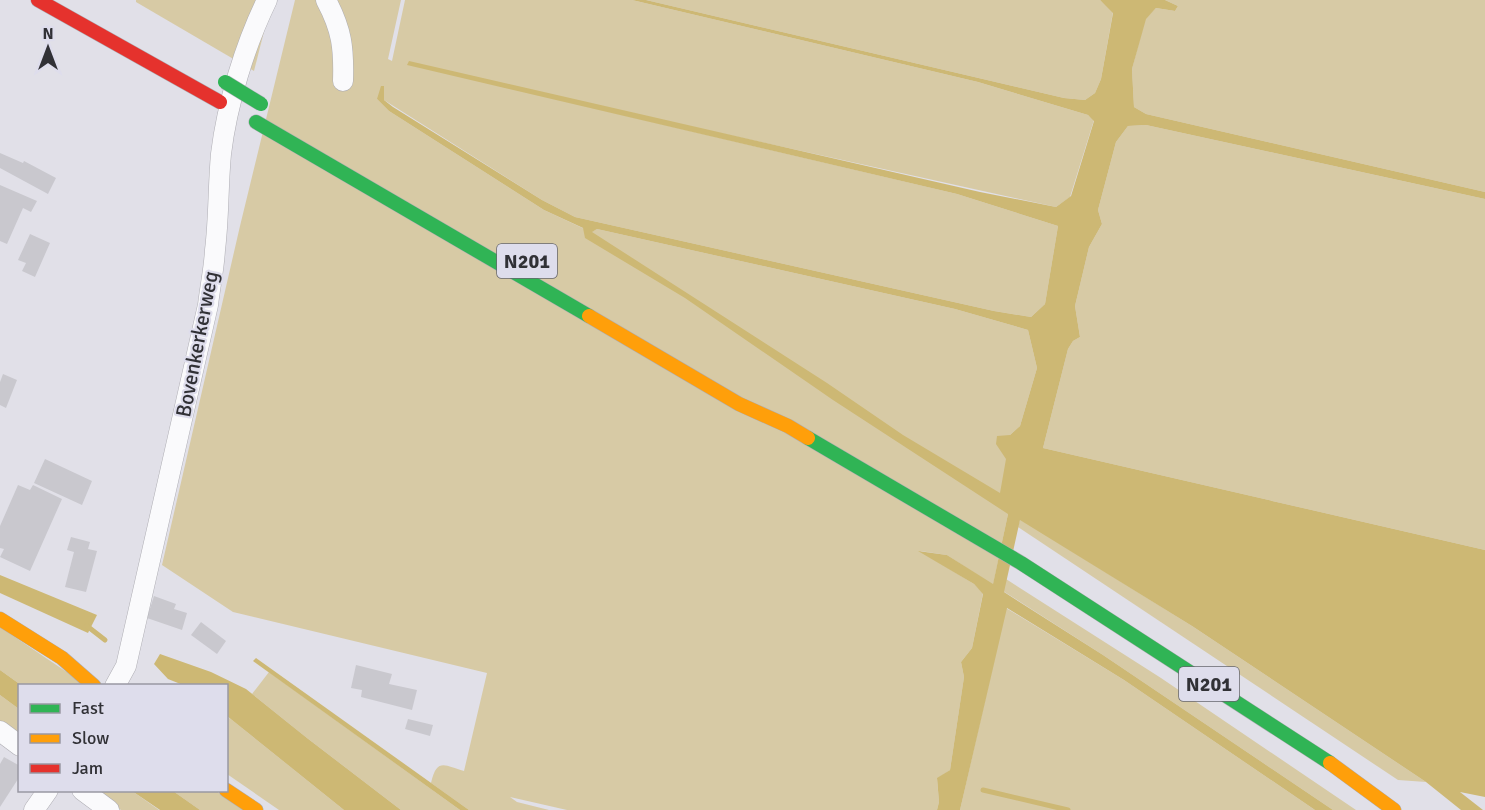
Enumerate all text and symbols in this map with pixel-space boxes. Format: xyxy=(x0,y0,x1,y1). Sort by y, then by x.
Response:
north arrow xyxy=(18,18,78,78)
text: N xyxy=(42,24,54,44)
road number: N201 xyxy=(497,244,557,278)
street label: Bovenkerkerweg xyxy=(170,269,224,419)
road number: N201 xyxy=(1179,667,1239,701)
legend xyxy=(18,684,228,792)
text: Fast xyxy=(72,697,104,719)
text: Slow xyxy=(72,727,109,749)
text: Jam xyxy=(72,757,103,779)

